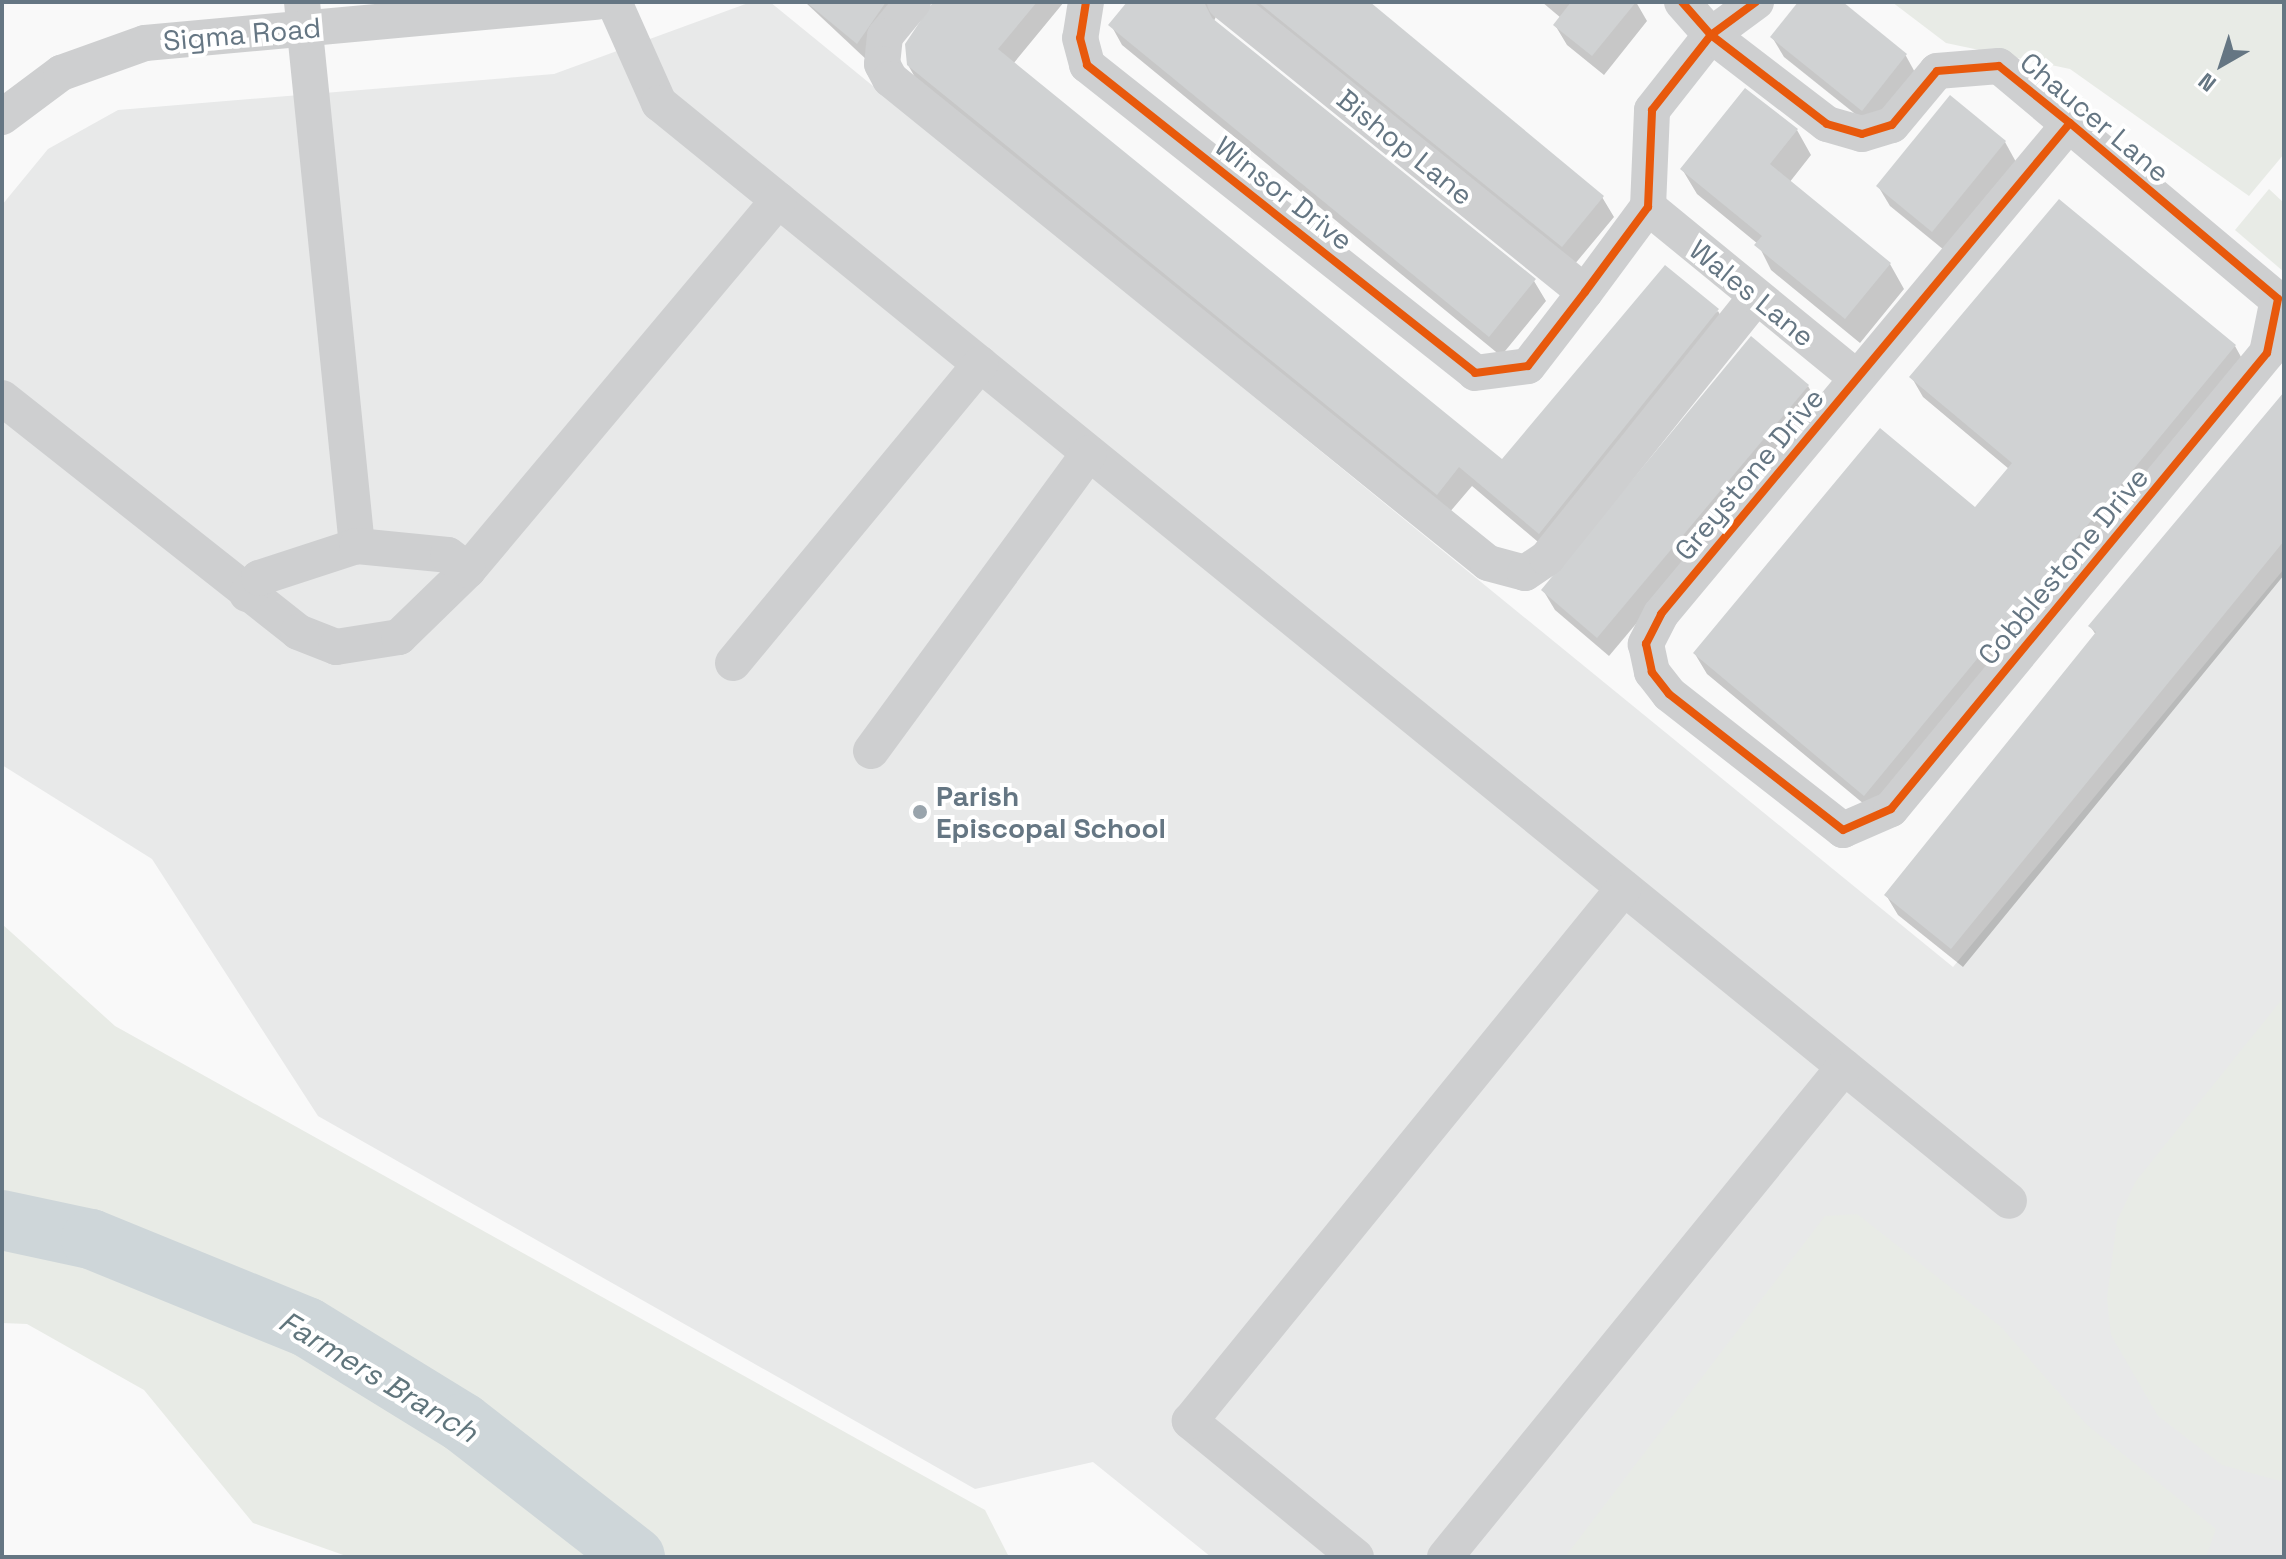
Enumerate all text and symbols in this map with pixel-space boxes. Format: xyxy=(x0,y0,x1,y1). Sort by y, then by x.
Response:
street label: Sigma Road xyxy=(162,10,322,58)
north arrow xyxy=(2182,24,2262,104)
street label: Chaucer Lane xyxy=(2014,45,2176,189)
text: N xyxy=(2192,67,2221,98)
street label: Bishop Lane xyxy=(1330,82,1480,212)
street label: Winsor Drive xyxy=(1208,129,1360,257)
street label: Wales Lane xyxy=(1683,232,1821,354)
street label: Greystone Drive xyxy=(1667,381,1831,567)
street label: Cobblestone Drive xyxy=(1971,461,2155,671)
place label: Parish Episcopal School xyxy=(936,779,1166,845)
marker: Parish Episcopal School xyxy=(911,803,929,821)
water label: Farmers Branch xyxy=(272,1304,484,1450)

